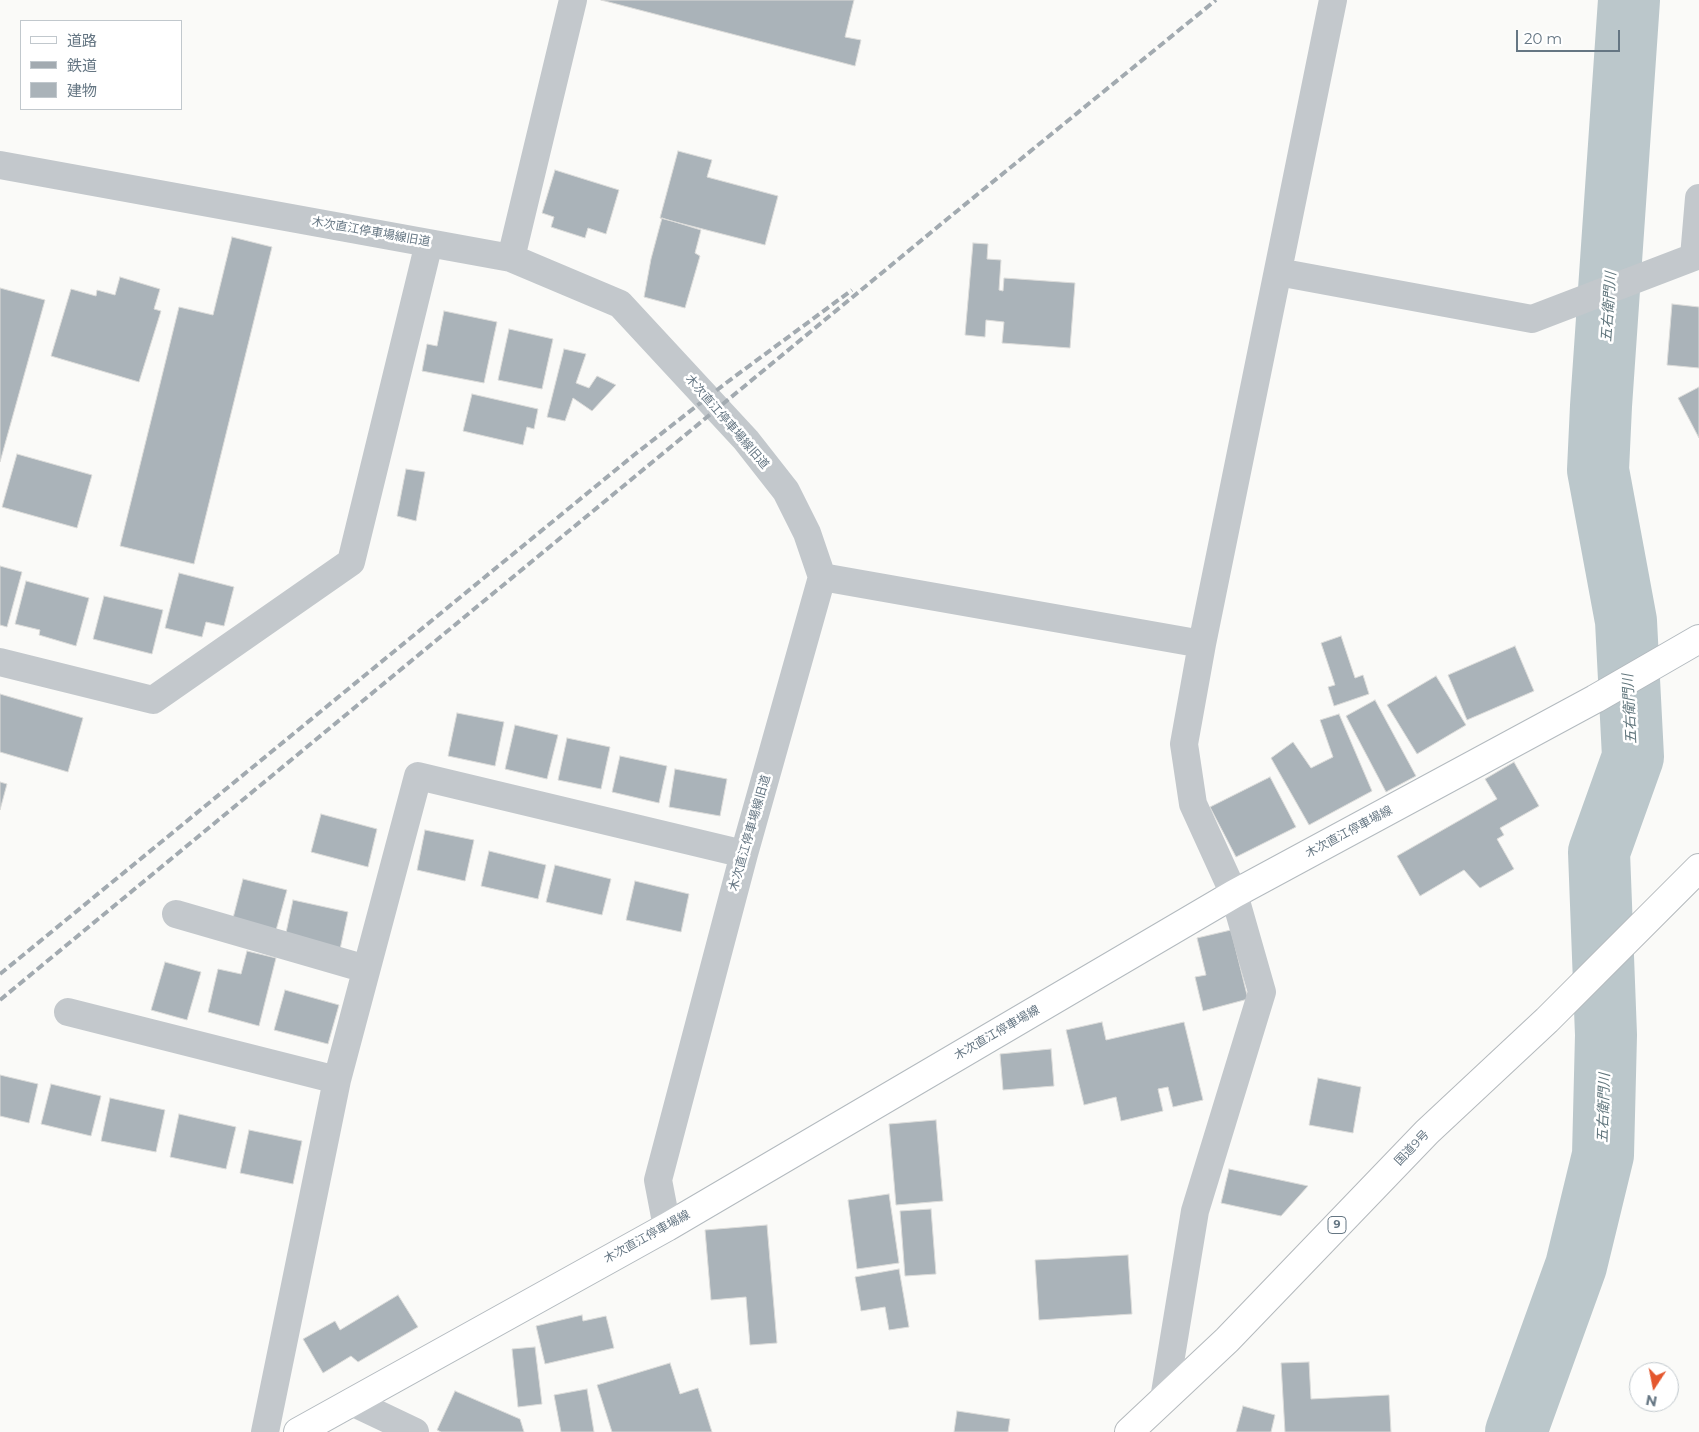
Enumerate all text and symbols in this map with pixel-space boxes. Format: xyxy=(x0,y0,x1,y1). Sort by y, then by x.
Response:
legend xyxy=(20,20,182,110)
scale bar xyxy=(1519,20,1623,52)
text: 20 m xyxy=(1524,29,1562,48)
text: 道路 xyxy=(67,31,97,50)
text: 鉄道 xyxy=(67,56,97,75)
text: 建物 xyxy=(67,81,97,100)
street label: 木次直江停車場線旧道 xyxy=(311,214,431,250)
water label: 五右衛門川 xyxy=(1598,271,1620,343)
street label: 木次直江停車場線旧道 xyxy=(682,372,772,472)
water label: 五右衛門川 xyxy=(1620,674,1640,744)
street label: 木次直江停車場線旧道 xyxy=(727,773,773,893)
street label: 木次直江停車場線 xyxy=(1303,803,1395,861)
street label: 木次直江停車場線 xyxy=(952,1003,1042,1063)
water label: 五右衛門川 xyxy=(1594,1073,1614,1143)
street label: 国道9号 xyxy=(1392,1127,1432,1169)
street label: 木次直江停車場線 xyxy=(602,1207,692,1267)
road number: 9 xyxy=(1328,1216,1346,1234)
north arrow xyxy=(1629,1362,1679,1412)
text: N xyxy=(1644,1391,1659,1411)

